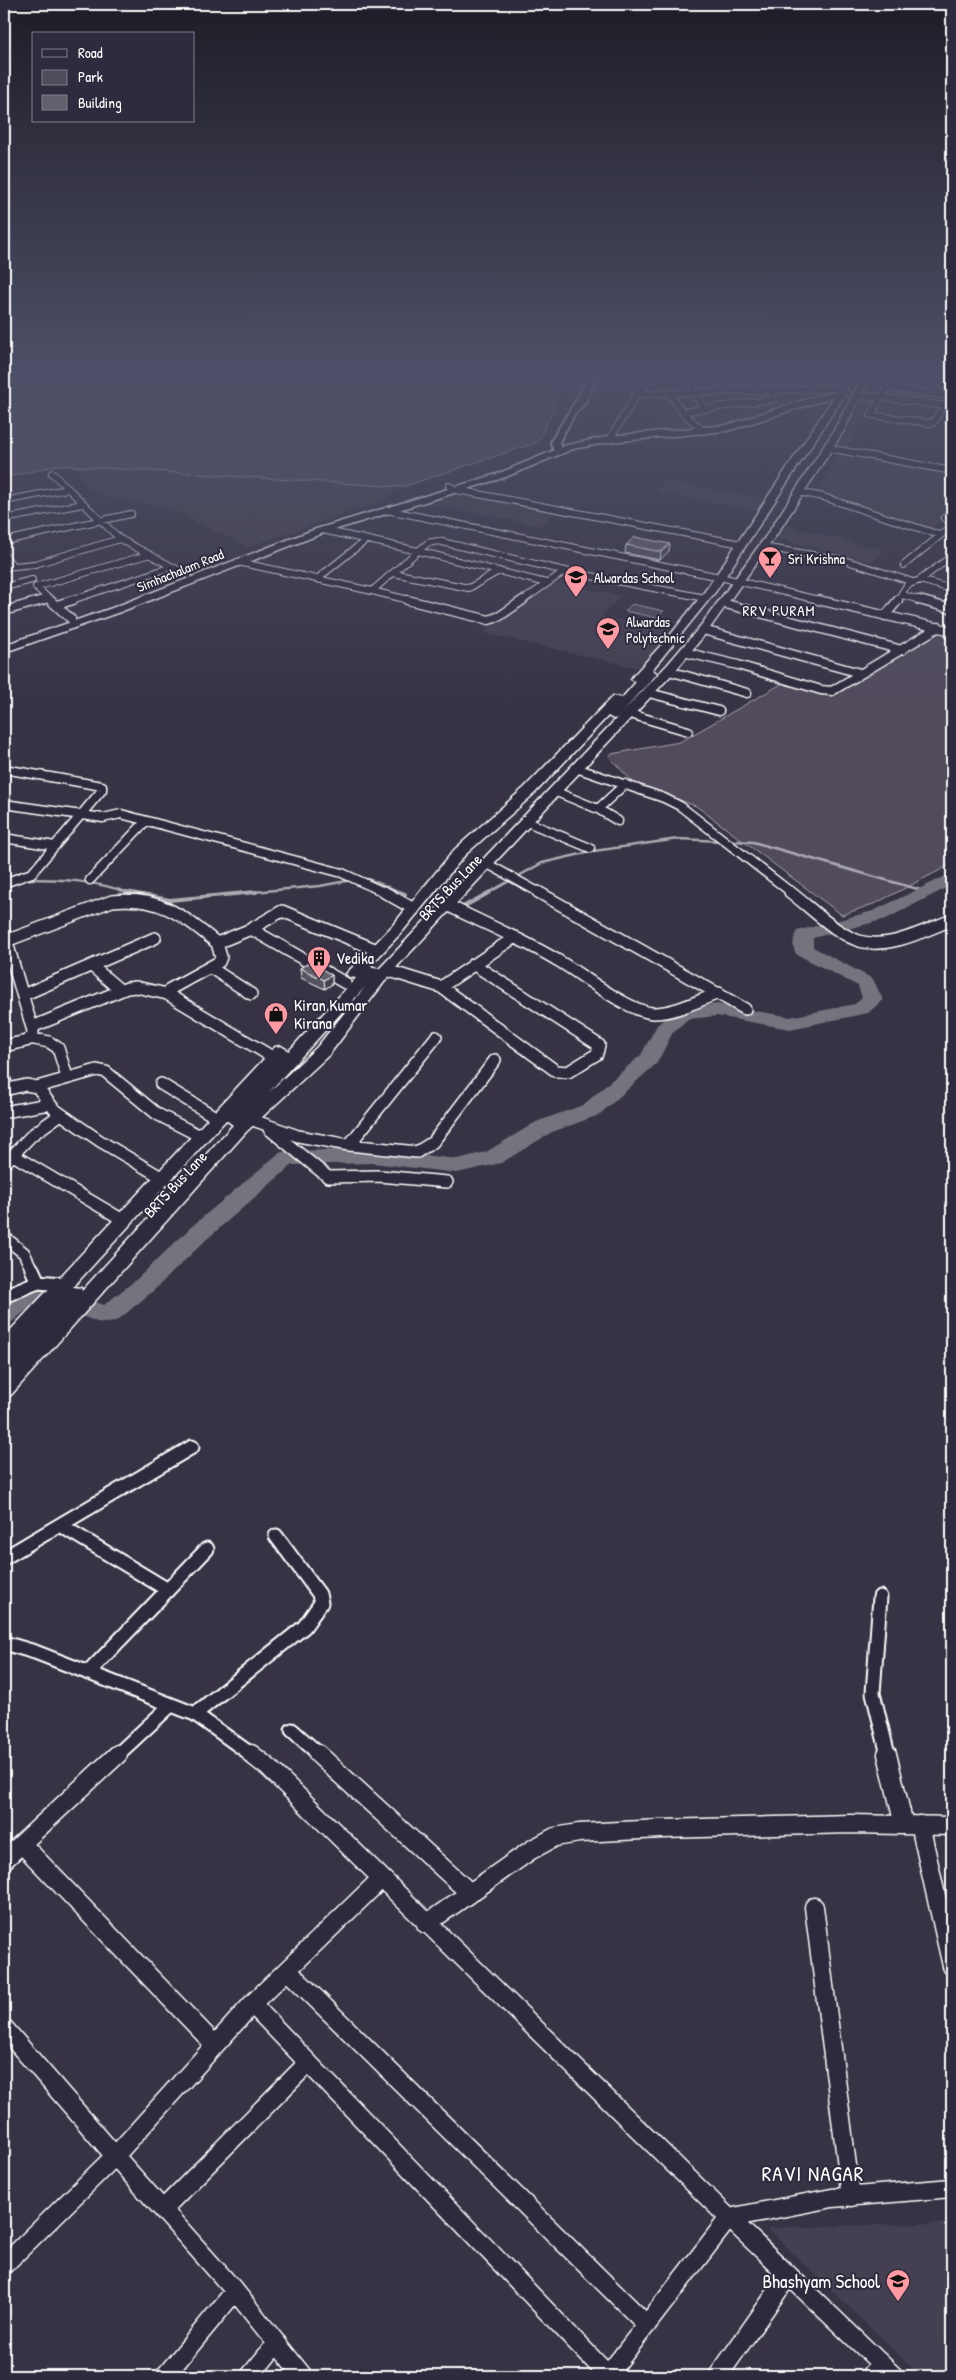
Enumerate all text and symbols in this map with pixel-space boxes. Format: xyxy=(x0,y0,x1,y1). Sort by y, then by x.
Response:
legend xyxy=(32,32,195,122)
text: Road xyxy=(78,42,103,63)
text: Park xyxy=(78,66,103,87)
text: Building xyxy=(78,92,122,113)
street label: Simhachalam Road xyxy=(134,544,227,596)
bar icon: Sri Krishna xyxy=(757,545,783,579)
place label: Sri Krishna xyxy=(788,549,846,568)
school or university icon: Alwardas School xyxy=(563,564,589,598)
place label: Alwardas School xyxy=(594,568,674,587)
district label: RRV PURAM xyxy=(742,600,816,621)
place label: Alwardas Polytechnic xyxy=(626,612,685,648)
school or university icon: Alwardas Polytechnic xyxy=(595,616,621,650)
street label: BRTS Bus Lane xyxy=(413,848,487,925)
building icon: Vedika xyxy=(306,945,332,979)
place label: Vedika xyxy=(336,947,374,969)
place label: Kiran Kumar Kirana xyxy=(294,994,367,1034)
shop icon: Kiran Kumar Kirana xyxy=(263,1001,289,1035)
street label: BRTS Bus Lane xyxy=(138,1145,212,1222)
district label: RAVI NAGAR xyxy=(762,2159,864,2188)
place label: Bhashyam School xyxy=(762,2268,881,2294)
school or university icon: Bhashyam School xyxy=(885,2268,911,2302)

